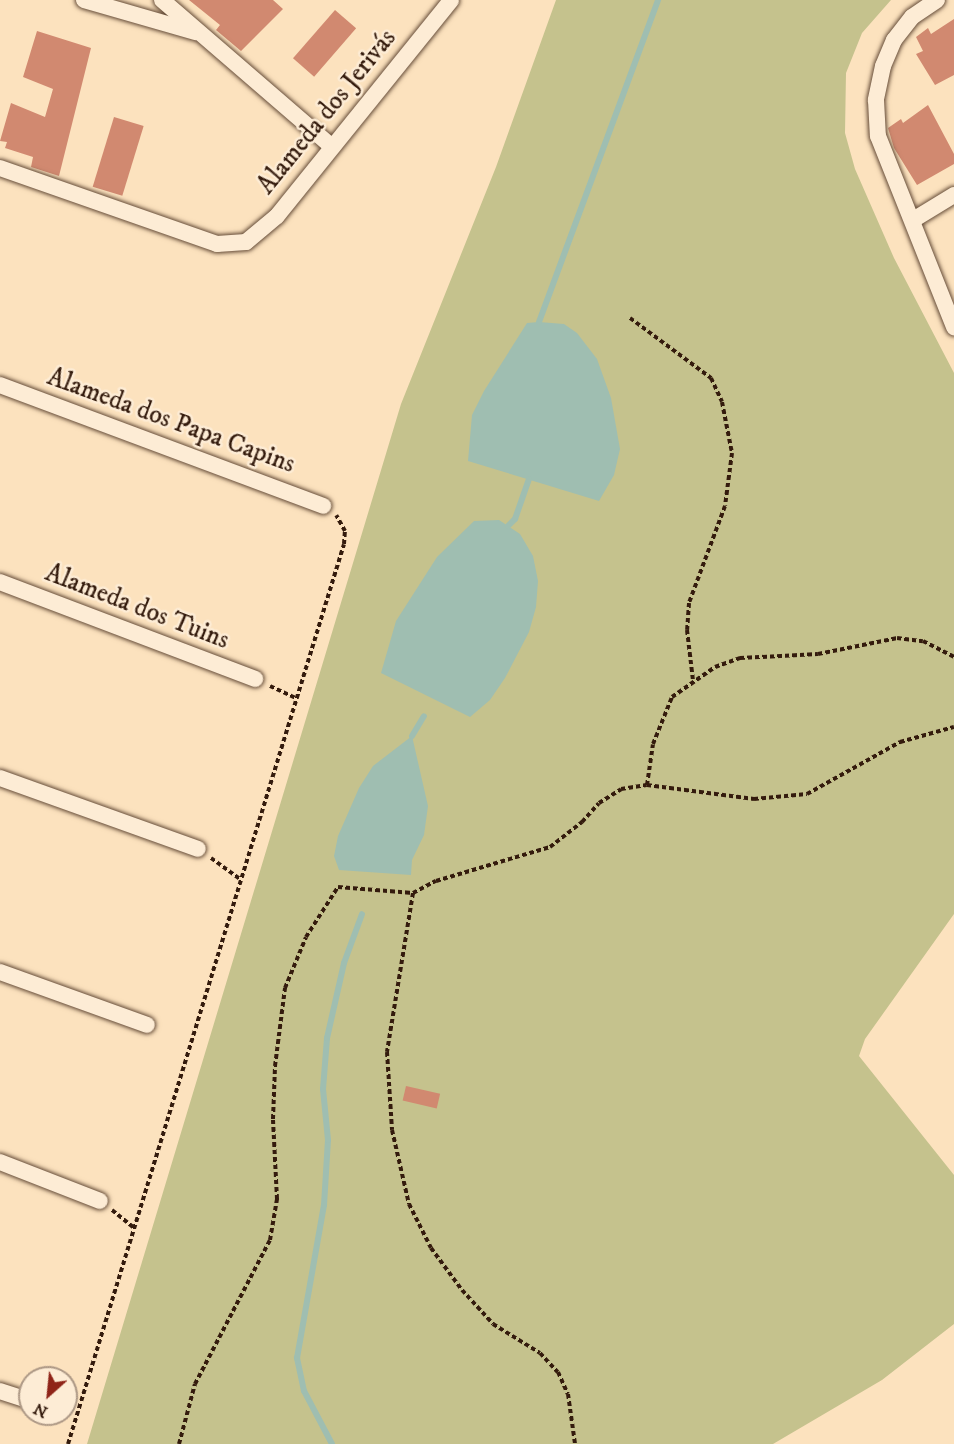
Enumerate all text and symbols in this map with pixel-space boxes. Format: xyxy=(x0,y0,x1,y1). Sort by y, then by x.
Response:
street label: Alameda dos Jerivás xyxy=(251,23,403,201)
street label: Alameda dos Papa Capins xyxy=(43,362,299,480)
street label: Alameda dos Tuins xyxy=(41,558,233,656)
north arrow xyxy=(18,1366,78,1426)
text: N xyxy=(30,1398,51,1422)

